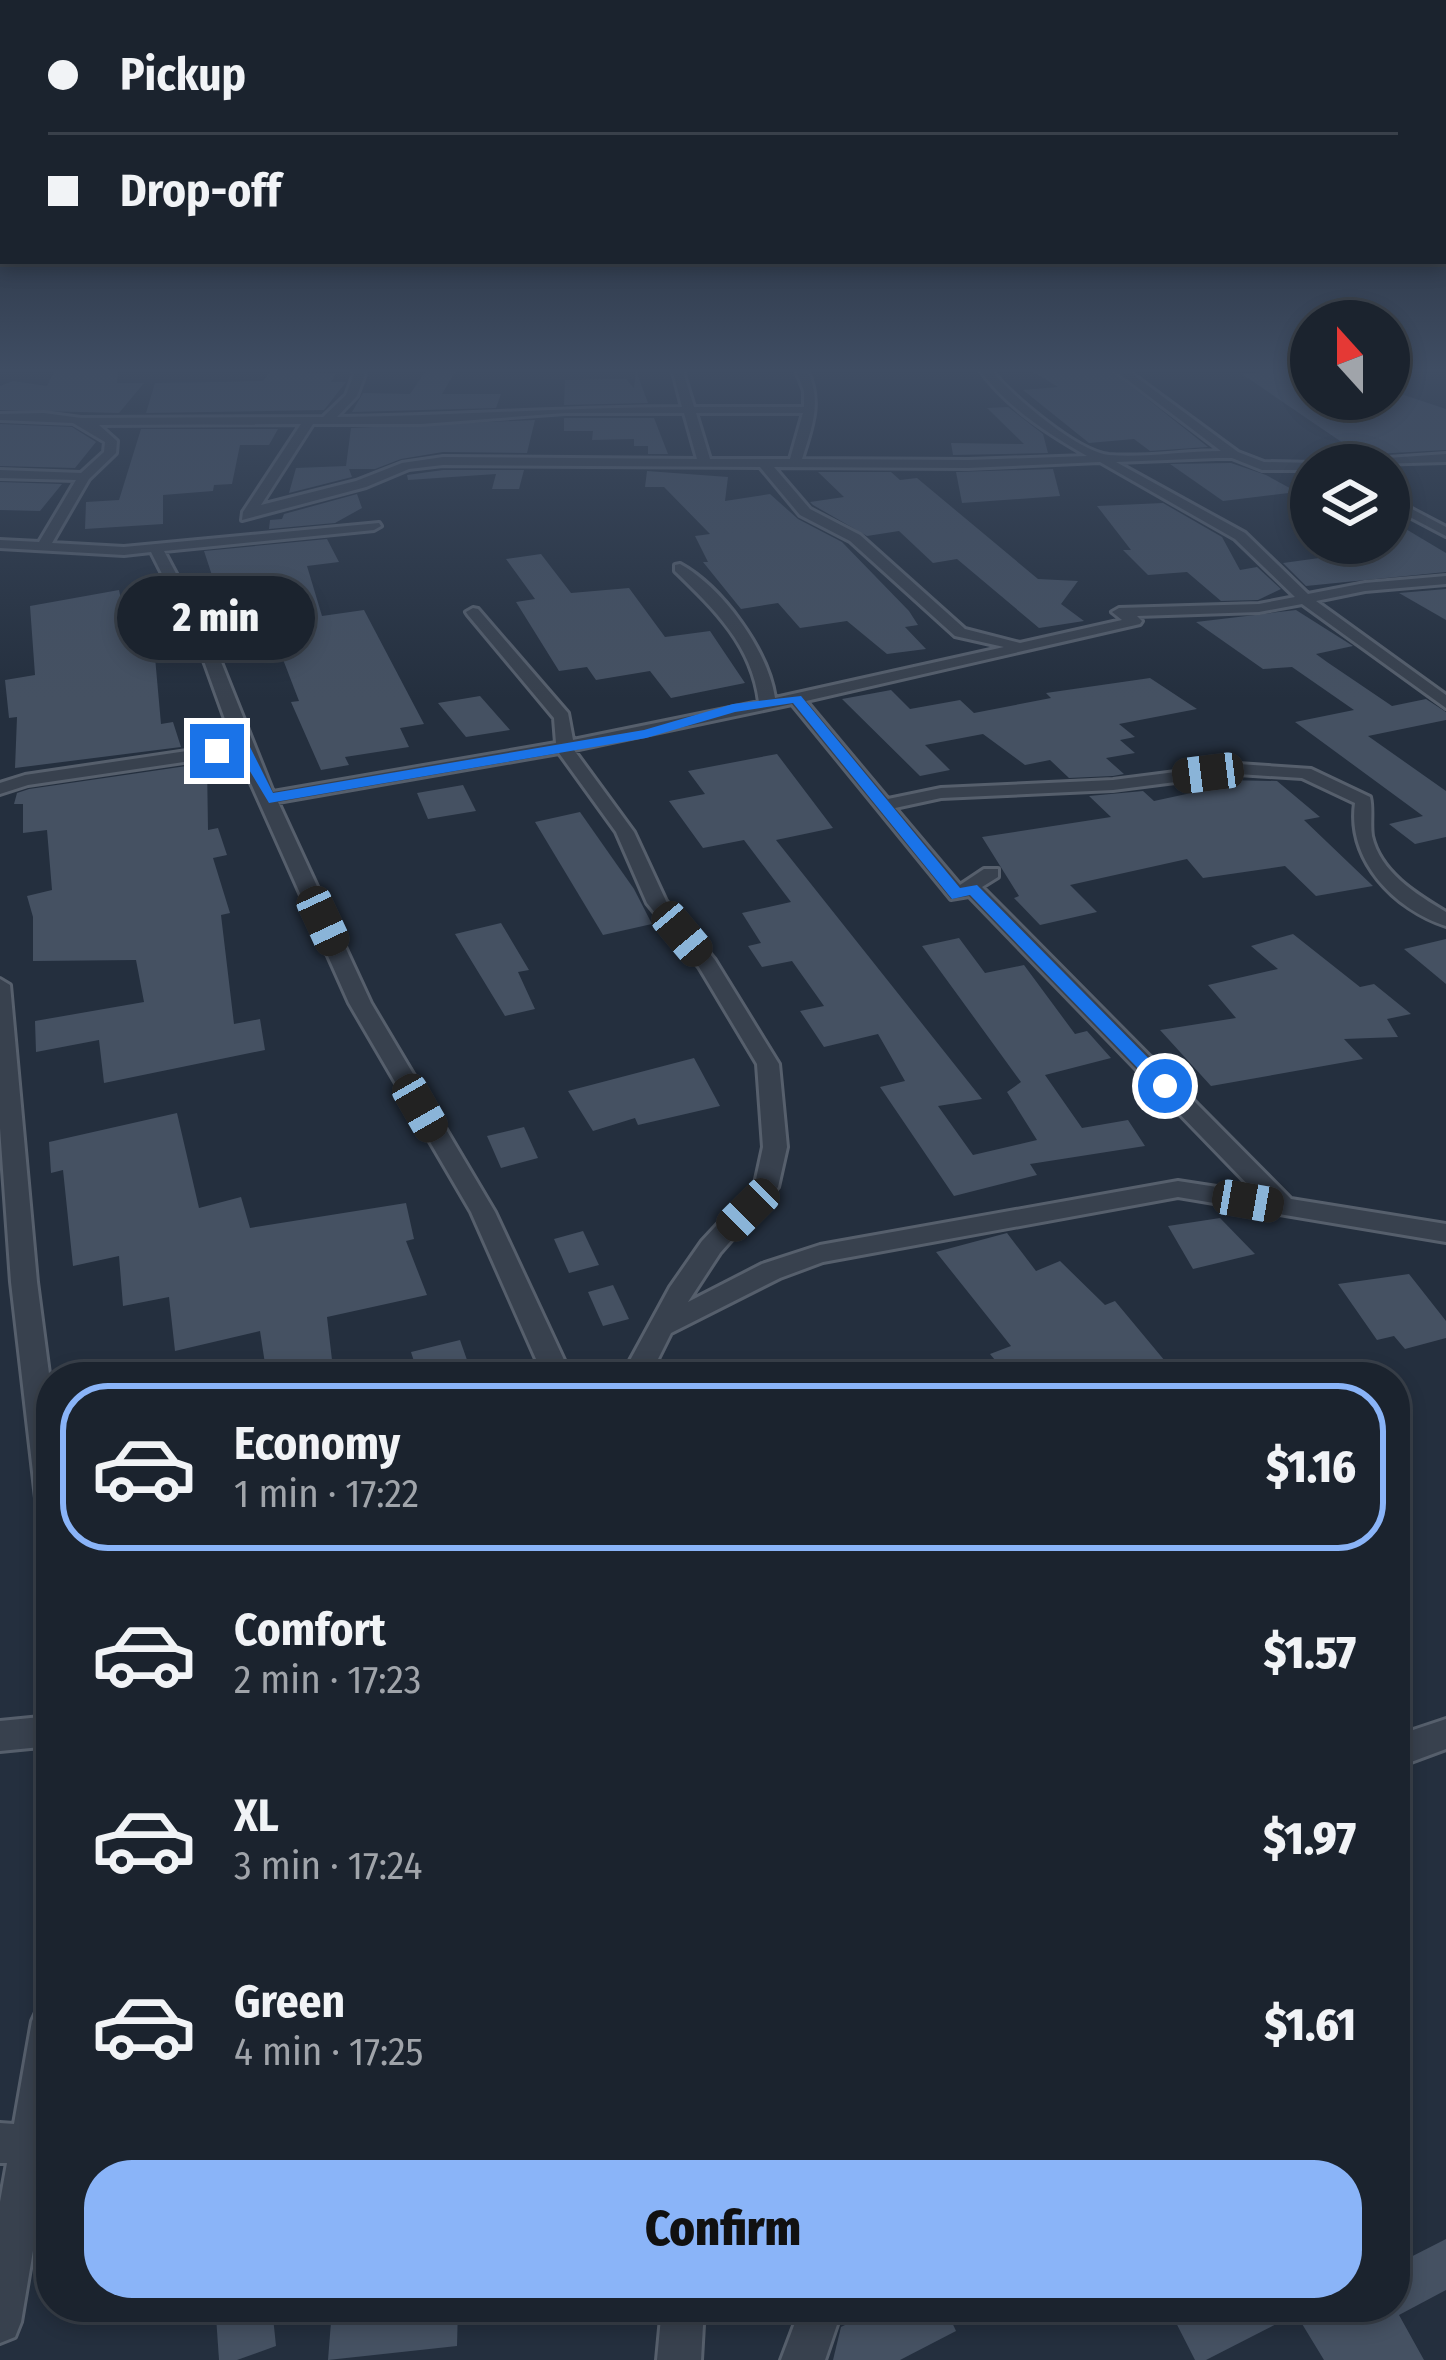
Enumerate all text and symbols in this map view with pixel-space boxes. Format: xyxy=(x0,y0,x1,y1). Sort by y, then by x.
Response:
text: Pickup xyxy=(120,48,246,102)
text: Drop-off xyxy=(120,164,281,218)
north arrow xyxy=(1290,300,1410,420)
map controls xyxy=(1290,300,1410,564)
button: layers xyxy=(1290,444,1410,564)
callout: 2 min xyxy=(118,577,316,661)
text: 2 min xyxy=(173,595,259,641)
route end xyxy=(190,724,244,778)
car xyxy=(1170,751,1246,795)
car xyxy=(291,881,355,961)
car xyxy=(645,895,719,973)
route start xyxy=(1138,1059,1192,1113)
car xyxy=(386,1068,454,1148)
car xyxy=(710,1172,786,1248)
car xyxy=(1209,1177,1287,1225)
icon: car xyxy=(90,1413,198,1521)
text: Economy xyxy=(234,1417,400,1471)
text: $1.16 xyxy=(1266,1440,1356,1494)
text: 1 min · 17:22 xyxy=(234,1471,419,1517)
icon: car xyxy=(90,1599,198,1707)
text: Comfort xyxy=(234,1603,386,1657)
text: $1.57 xyxy=(1264,1626,1356,1680)
text: 2 min · 17:23 xyxy=(234,1657,421,1703)
icon: car xyxy=(90,1785,198,1893)
text: XL xyxy=(234,1789,279,1843)
text: $1.97 xyxy=(1263,1812,1356,1866)
text: 3 min · 17:24 xyxy=(234,1843,422,1889)
icon: car xyxy=(90,1971,198,2079)
text: Green xyxy=(234,1975,345,2029)
text: $1.61 xyxy=(1265,1998,1356,2052)
text: 4 min · 17:25 xyxy=(234,2029,423,2075)
button: Confirm xyxy=(84,2160,1362,2298)

